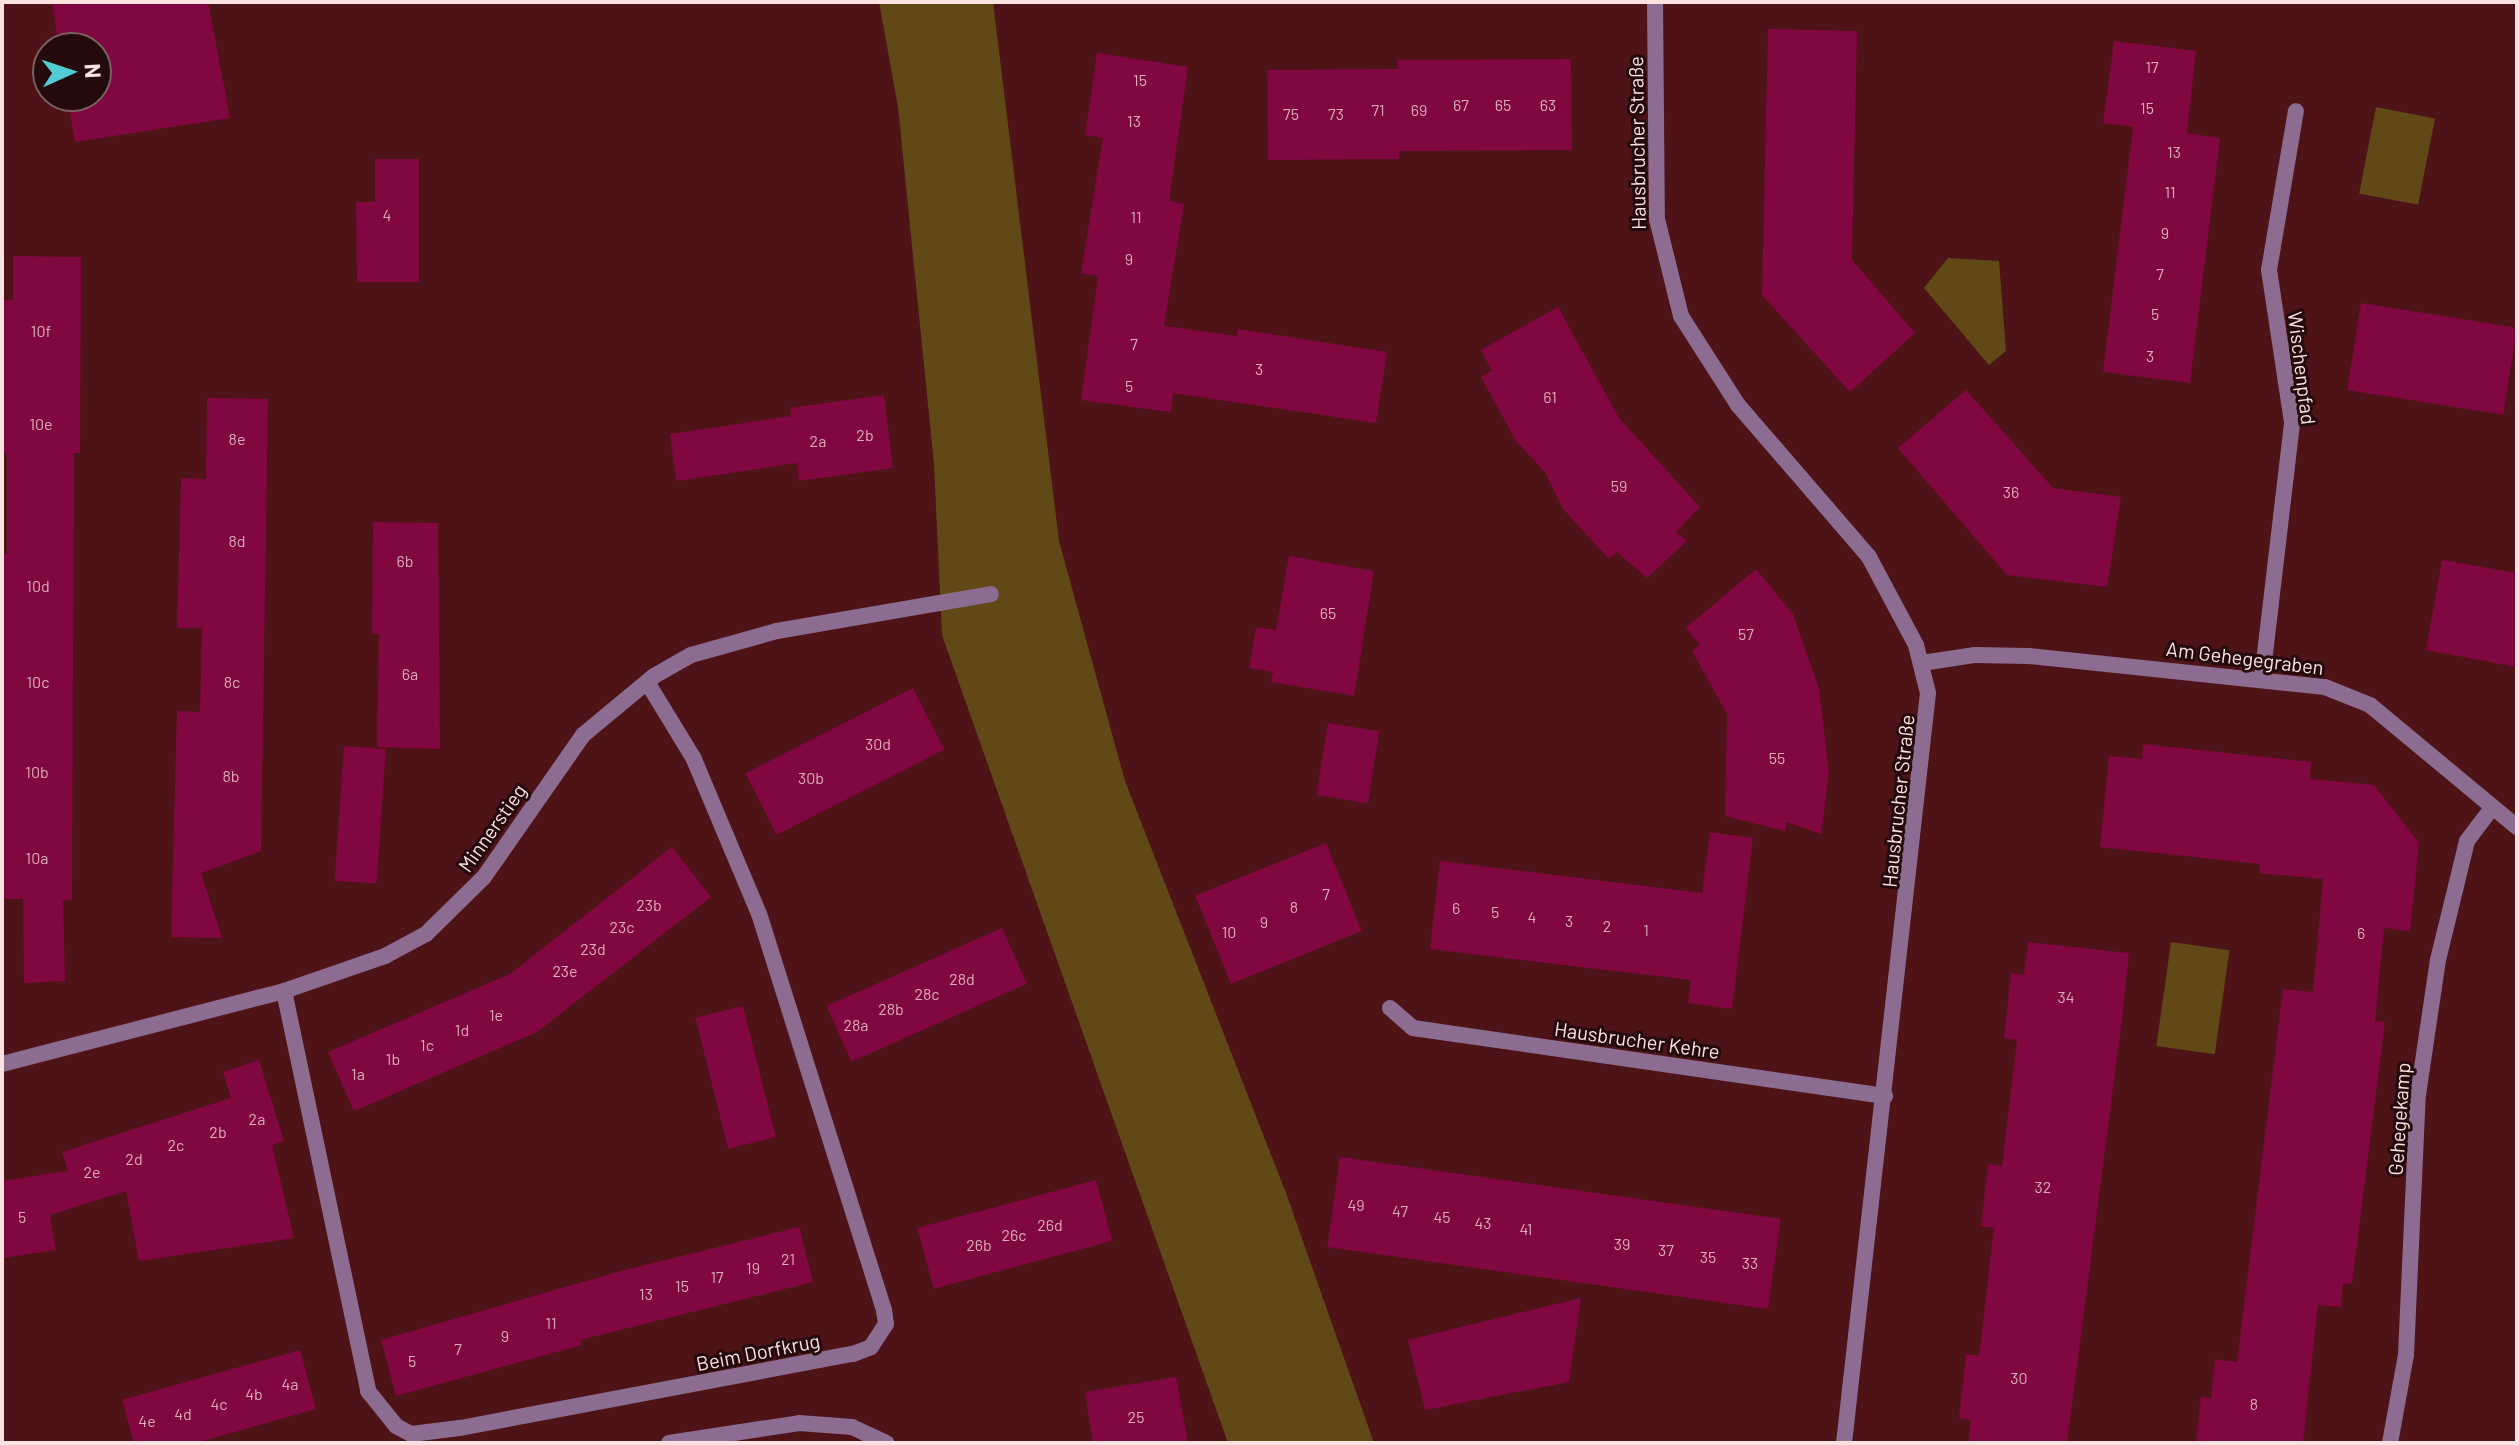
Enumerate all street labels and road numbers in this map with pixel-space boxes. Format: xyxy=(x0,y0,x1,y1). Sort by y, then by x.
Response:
street label: Hausbrucher Straße xyxy=(1623,56,1651,230)
street label: Wischenpfad xyxy=(2283,310,2321,426)
street label: Am Gehegegraben xyxy=(2165,636,2325,680)
street label: Hausbrucher Straße xyxy=(1877,713,1919,889)
street label: Minnerstieg xyxy=(453,779,531,877)
street label: Hausbrucher Kehre xyxy=(1553,1017,1721,1063)
street label: Gehegekamp xyxy=(2383,1062,2415,1176)
street label: Beim Dorfkrug xyxy=(694,1328,822,1376)

